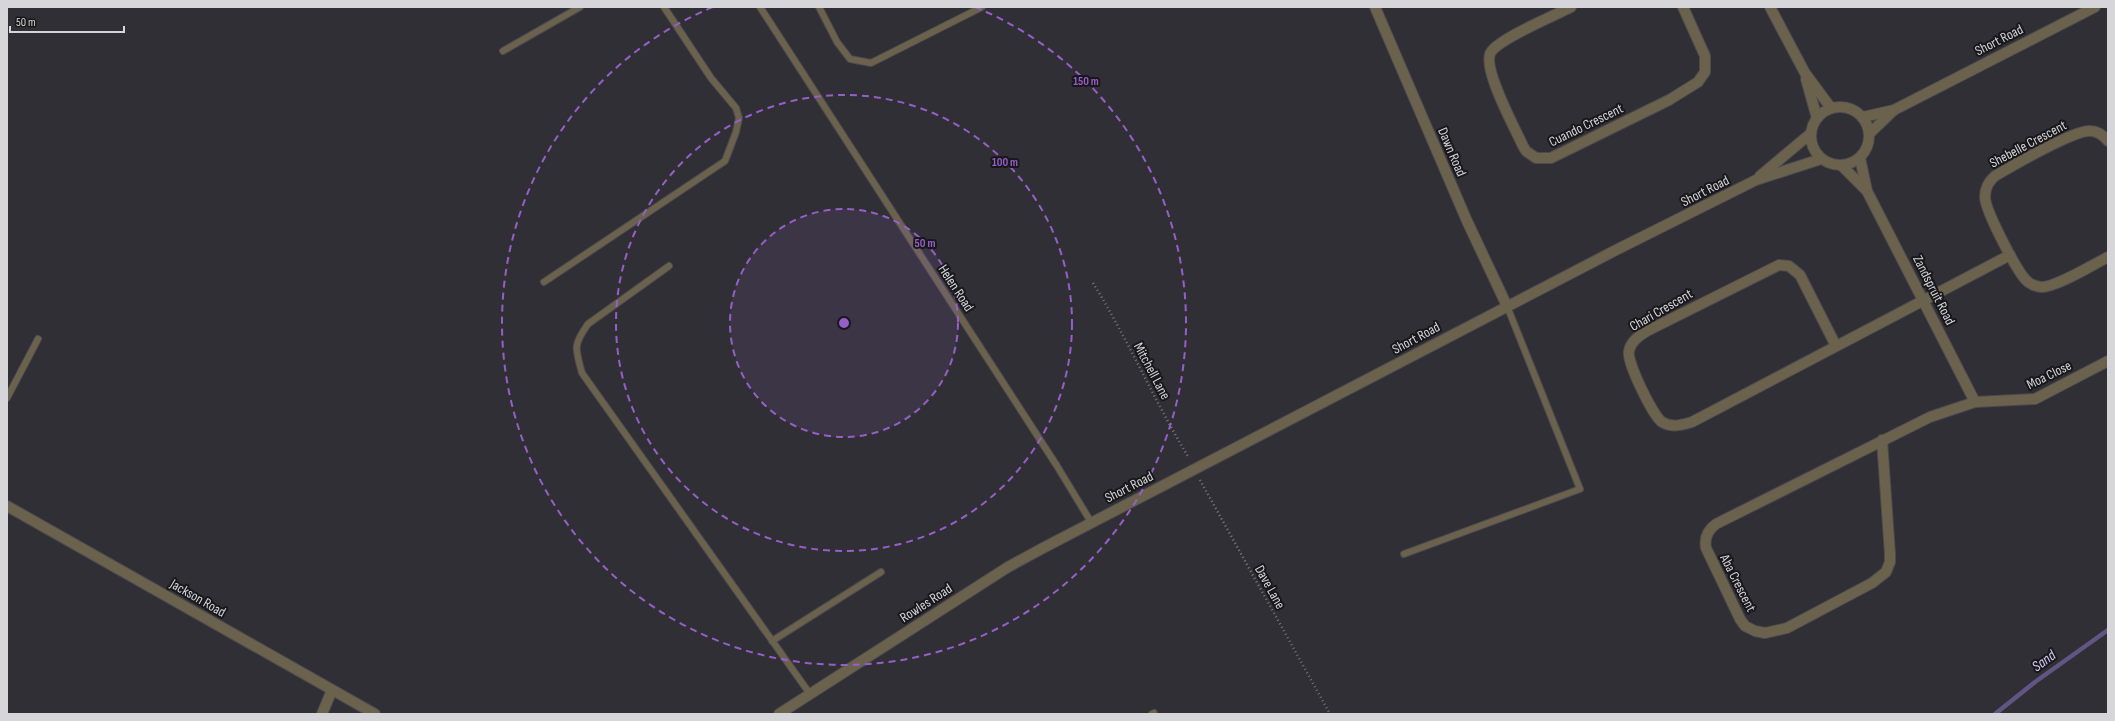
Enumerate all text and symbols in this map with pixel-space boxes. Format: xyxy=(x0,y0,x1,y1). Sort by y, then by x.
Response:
scale bar xyxy=(10,8,124,34)
text: 50 m xyxy=(16,15,36,30)
street label: Short Road xyxy=(1972,21,2026,59)
text: 150 m xyxy=(1073,74,1099,89)
street label: Cuando Crescent xyxy=(1546,100,1626,150)
street label: Shebelle Crescent xyxy=(1987,117,2069,171)
street label: Dawn Road xyxy=(1434,125,1470,179)
text: 100 m xyxy=(992,155,1018,170)
street label: Short Road xyxy=(1678,172,1732,210)
text: 50 m xyxy=(915,236,935,251)
street label: Zandspruit Road xyxy=(1909,252,1959,328)
street label: Helen Road xyxy=(935,261,978,315)
street label: Chari Crescent xyxy=(1627,285,1695,335)
centre of rings xyxy=(837,316,851,330)
street label: Short Road xyxy=(1389,318,1443,358)
street label: Mitchell Lane xyxy=(1130,340,1174,402)
street label: Moa Close xyxy=(2024,357,2074,393)
street label: Short Road xyxy=(1102,468,1156,506)
street label: Aba Crescent xyxy=(1716,550,1760,615)
street label: Dave Lane xyxy=(1251,562,1289,612)
street label: Jackson Road xyxy=(166,575,229,621)
street label: Rowles Road xyxy=(897,580,955,626)
water label: Sand xyxy=(2028,646,2060,676)

